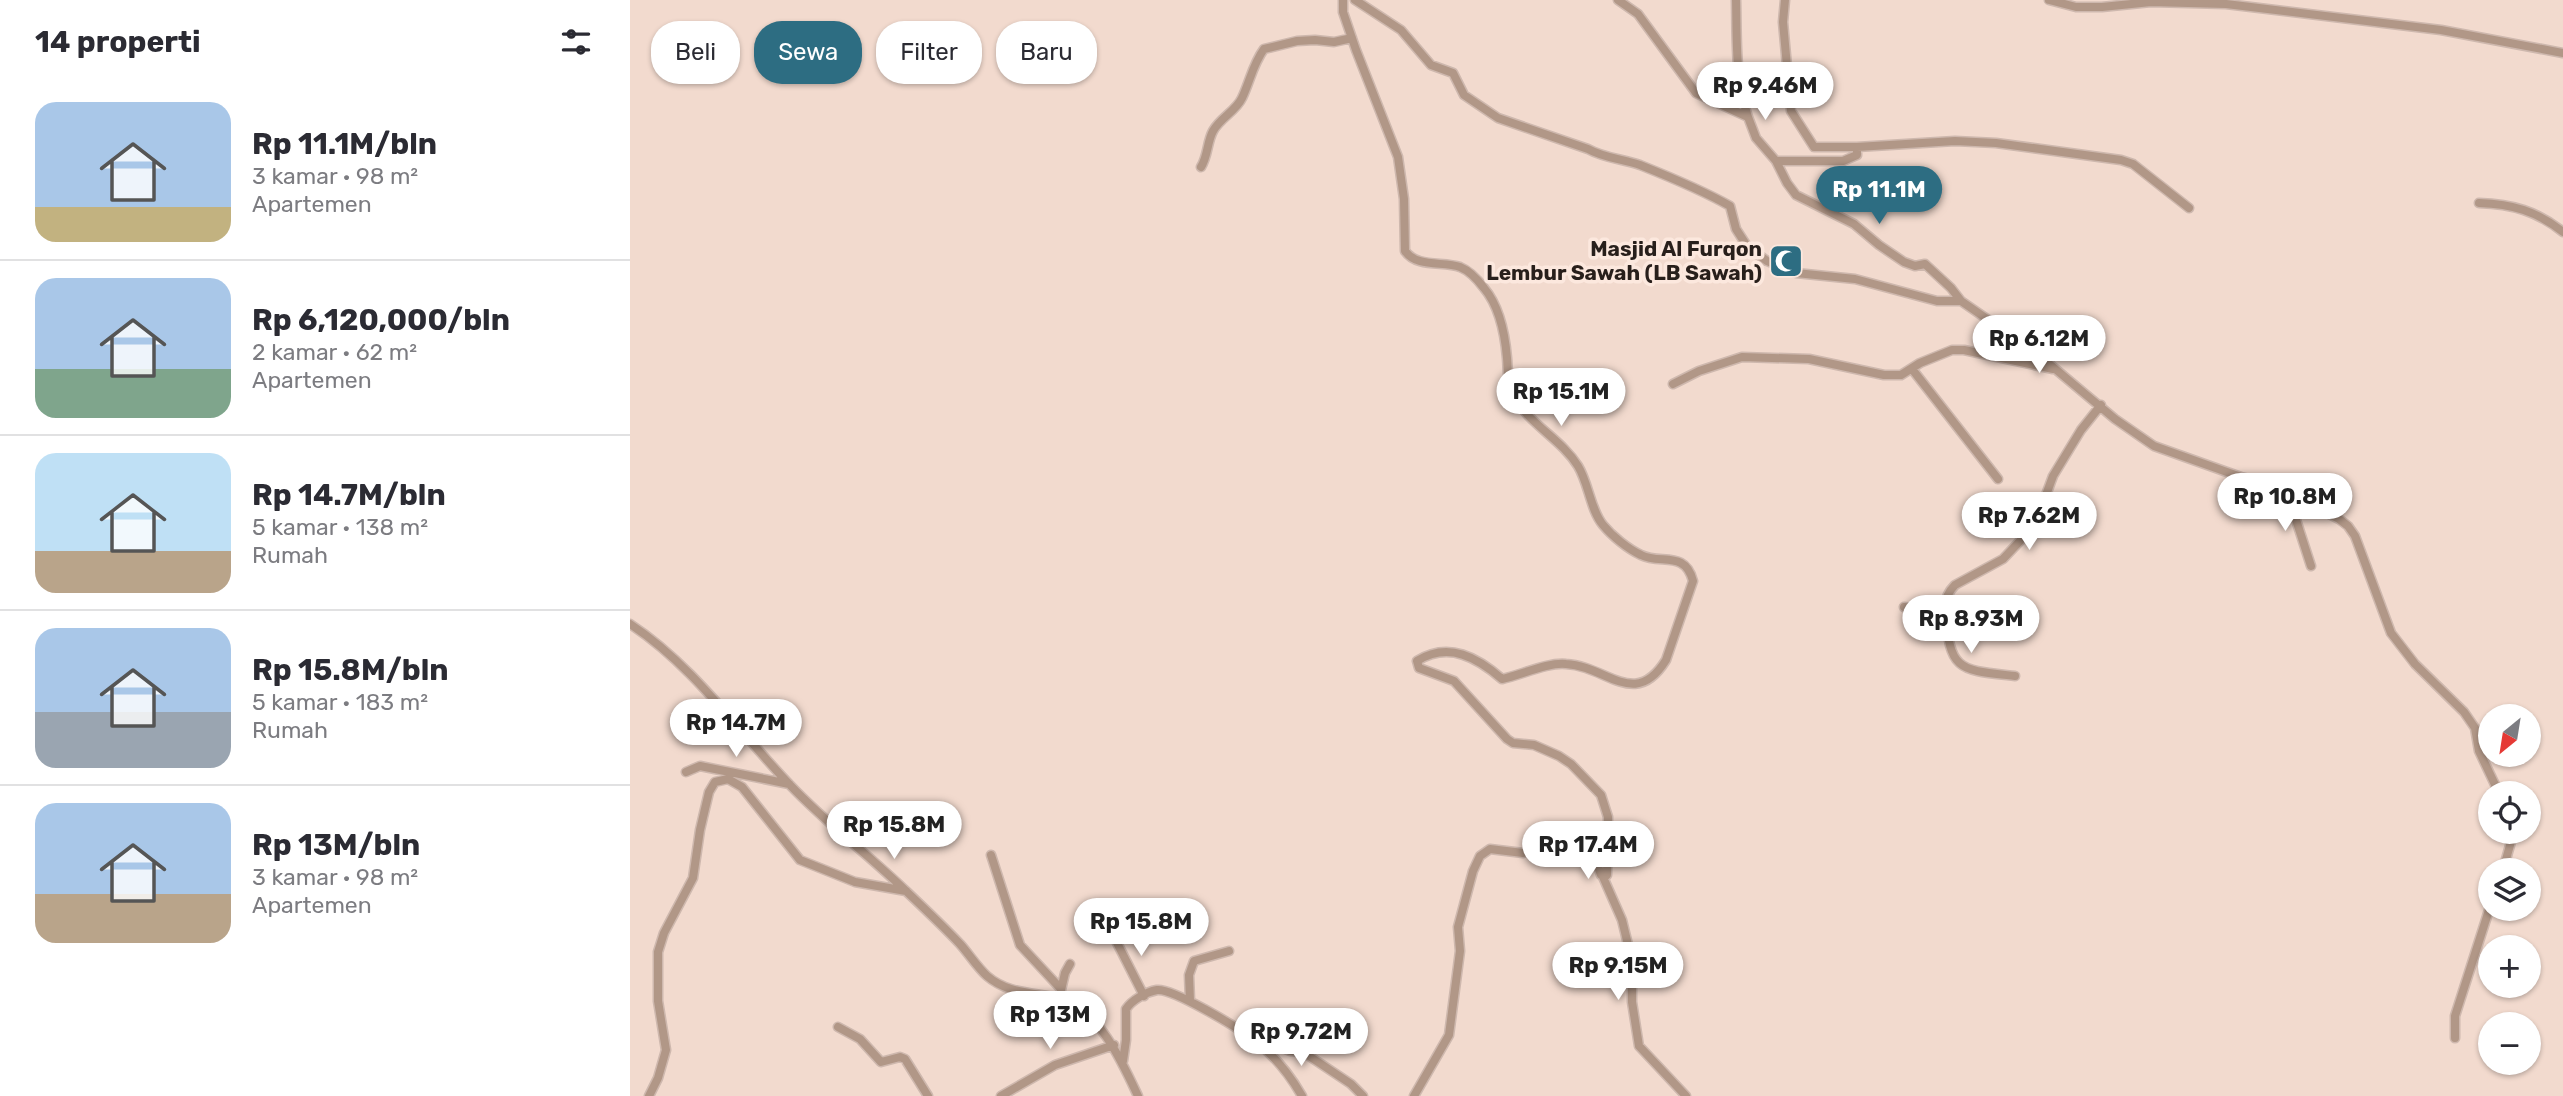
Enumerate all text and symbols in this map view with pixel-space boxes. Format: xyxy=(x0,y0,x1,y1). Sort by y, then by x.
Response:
chip: Beli xyxy=(651,21,740,84)
chip: Sewa xyxy=(754,21,862,84)
chip: Filter xyxy=(876,21,982,84)
chip: Baru xyxy=(996,21,1097,84)
icon: filters xyxy=(557,23,595,61)
text: 14 properti xyxy=(35,24,201,60)
pin: Rp 9.46M xyxy=(1693,62,1837,122)
text: Rp 9.46M xyxy=(1713,71,1817,99)
text: Rp 11.1M/bln xyxy=(252,126,437,162)
icon: home xyxy=(91,130,175,214)
text: 3 kamar · 98 m² xyxy=(252,162,418,190)
pin: Rp 11.1M xyxy=(1807,166,1951,226)
text: Rp 11.1M xyxy=(1832,175,1926,203)
text: Apartemen xyxy=(252,190,372,218)
place label: Masjid Al Furqon Lembur Sawah (LB Sawah) xyxy=(1486,236,1762,285)
mosque icon: Masjid Al Furqon Lembur Sawah (LB Sawah) xyxy=(1767,242,1805,280)
text: Rp 6,120,000/bln xyxy=(252,302,510,338)
icon: home xyxy=(91,306,175,390)
pin: Rp 6.12M xyxy=(1967,316,2111,375)
text: Rp 6.12M xyxy=(1989,324,2089,352)
text: 2 kamar · 62 m² xyxy=(252,338,417,366)
text: Apartemen xyxy=(252,366,372,394)
pin: Rp 15.1M xyxy=(1489,368,1633,428)
text: Rp 15.1M xyxy=(1512,377,1610,405)
pin: Rp 10.8M xyxy=(2213,474,2357,533)
text: Rp 14.7M/bln xyxy=(252,477,446,513)
icon: home xyxy=(91,481,175,565)
text: Rp 10.8M xyxy=(2233,482,2337,510)
pin: Rp 7.62M xyxy=(1957,492,2101,552)
text: Rp 7.62M xyxy=(1978,501,2080,529)
text: 5 kamar · 138 m² xyxy=(252,513,428,541)
text: Rumah xyxy=(252,541,328,569)
pin: Rp 8.93M xyxy=(1899,596,2043,655)
text: Rp 8.93M xyxy=(1918,604,2024,632)
text: Rp 15.8M/bln xyxy=(252,652,449,688)
icon: home xyxy=(91,656,175,740)
text: 5 kamar · 183 m² xyxy=(252,688,428,716)
pin: Rp 14.7M xyxy=(664,700,808,759)
north arrow xyxy=(2478,704,2541,766)
map controls xyxy=(2478,704,2541,1075)
text: Rp 14.7M xyxy=(686,708,786,736)
text: Rumah xyxy=(252,716,328,744)
button: locate xyxy=(2478,781,2541,844)
pin: Rp 15.8M xyxy=(822,802,966,861)
text: Rp 15.8M xyxy=(843,810,945,838)
pin: Rp 17.4M xyxy=(1516,822,1660,881)
text: Rp 13M/bln xyxy=(252,827,420,863)
text: Rp 17.4M xyxy=(1538,830,1638,858)
icon: home xyxy=(91,831,175,915)
button: layers xyxy=(2478,858,2541,921)
text: 3 kamar · 98 m² xyxy=(252,863,418,891)
text: Apartemen xyxy=(252,891,372,919)
pin: Rp 15.8M xyxy=(1069,898,1213,958)
text: Rp 15.8M xyxy=(1090,907,1192,935)
button: + xyxy=(2478,935,2541,998)
pin: Rp 9.15M xyxy=(1546,942,1690,1002)
text: Rp 9.15M xyxy=(1568,951,1668,979)
pin: Rp 13M xyxy=(993,992,1107,1051)
text: Rp 13M xyxy=(1010,1000,1090,1028)
pin: Rp 9.72M xyxy=(1229,1009,1373,1068)
button: − xyxy=(2478,1012,2541,1075)
text: Rp 9.72M xyxy=(1250,1017,1352,1045)

